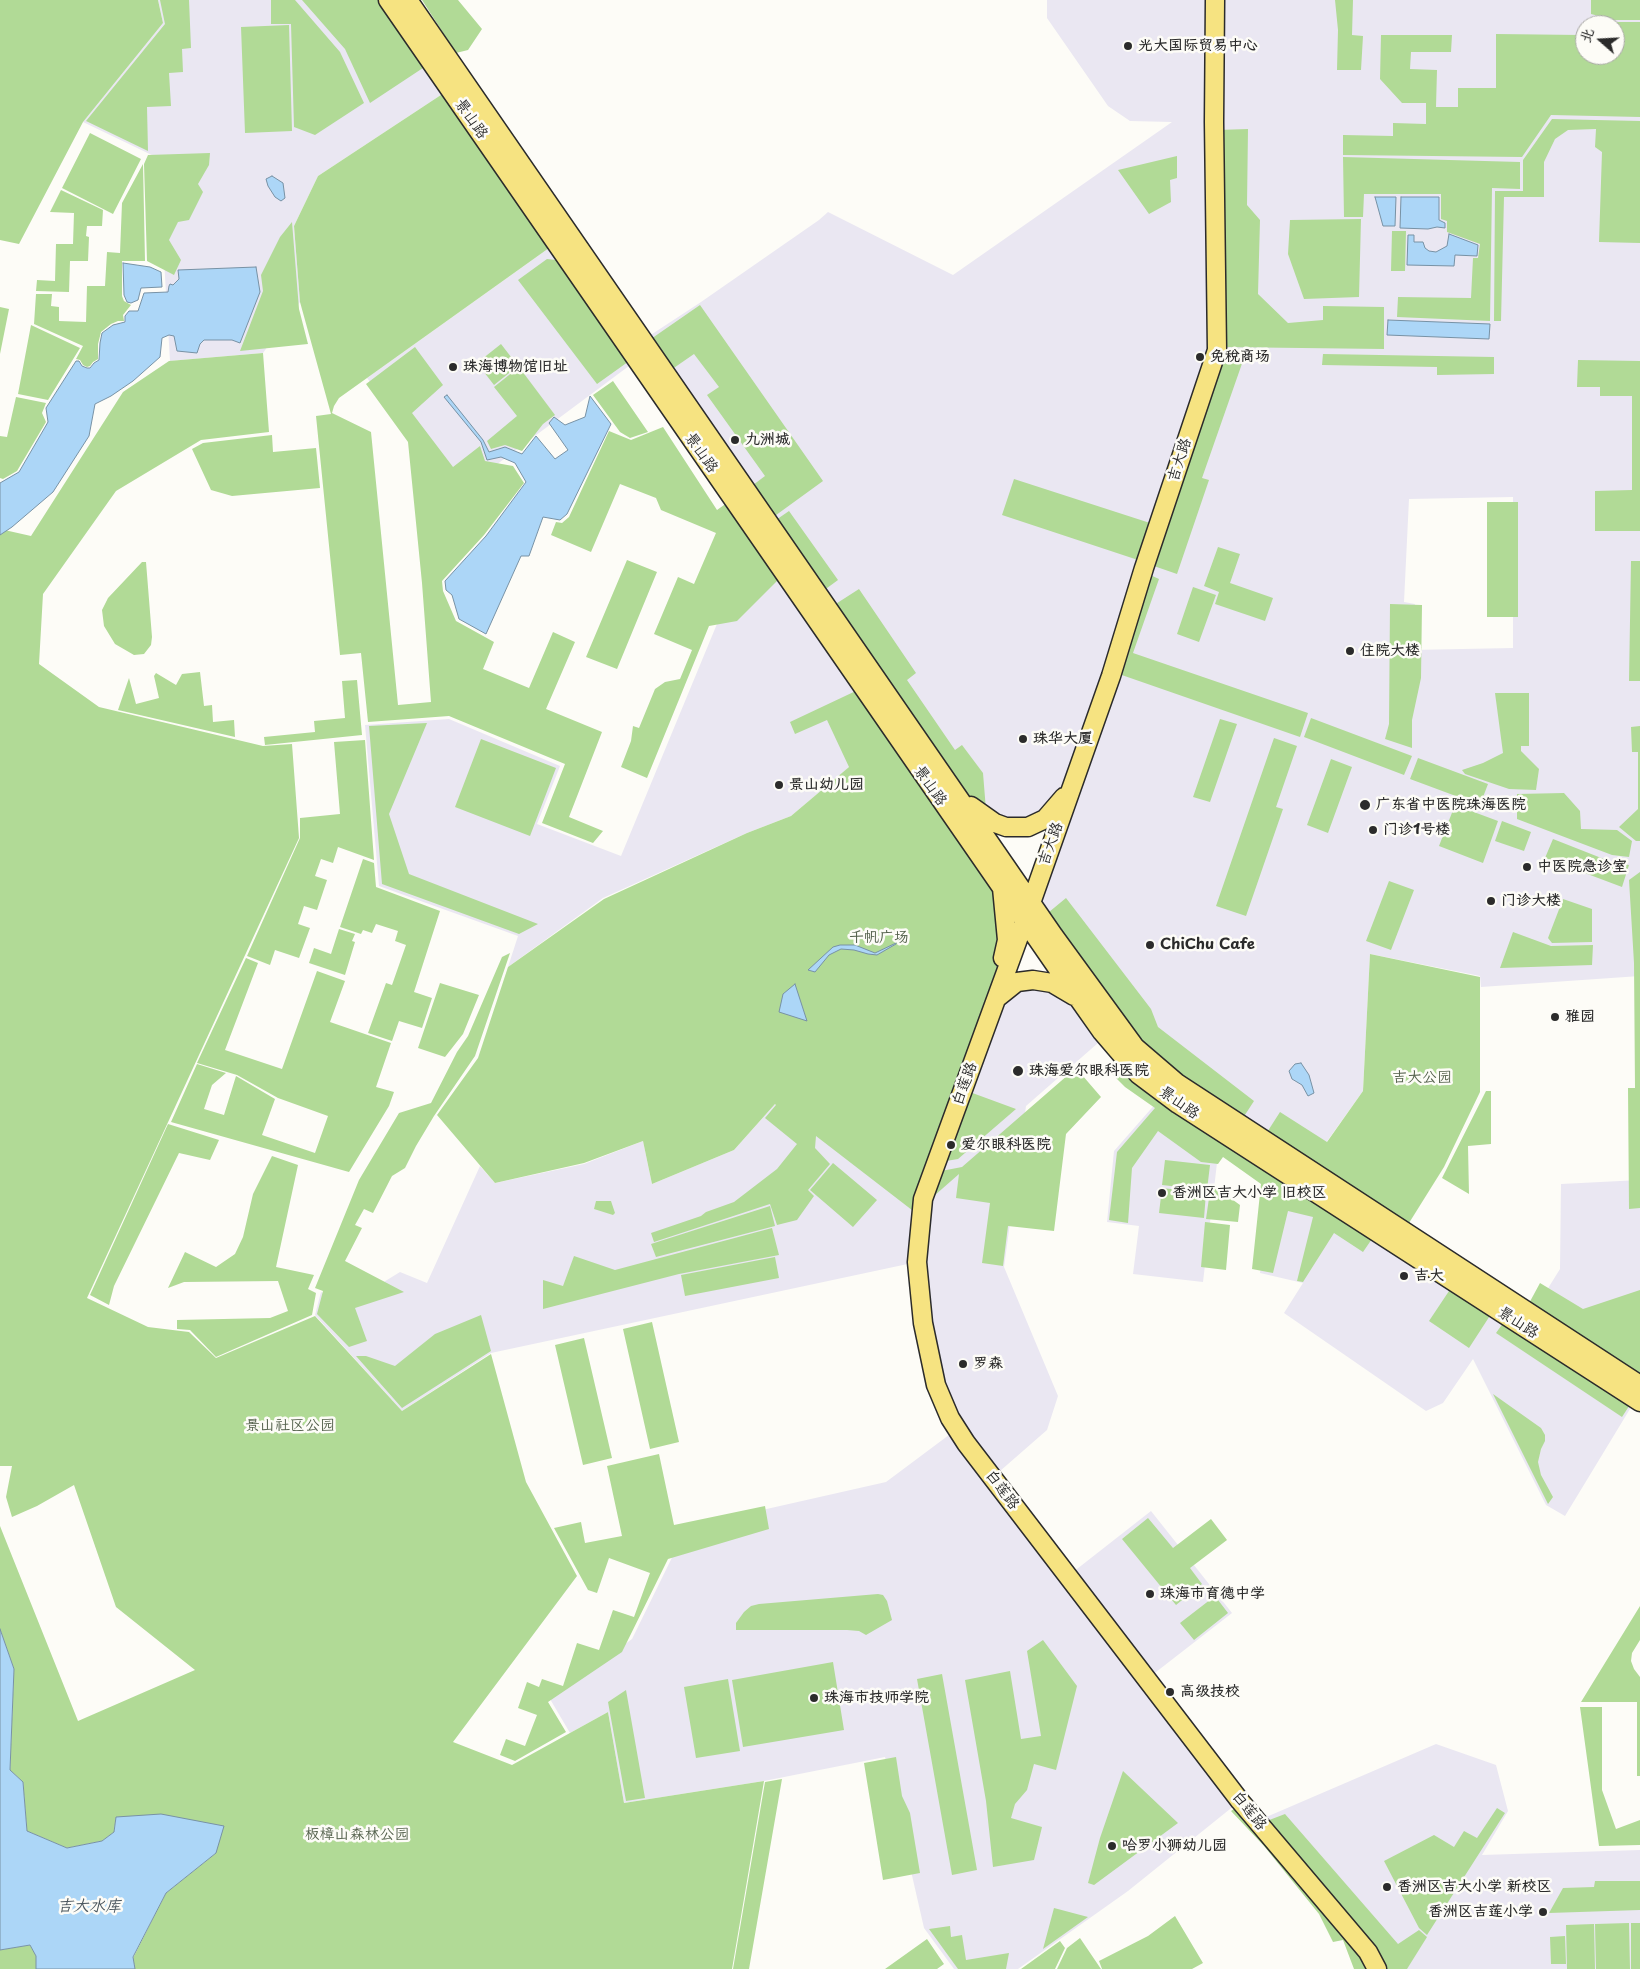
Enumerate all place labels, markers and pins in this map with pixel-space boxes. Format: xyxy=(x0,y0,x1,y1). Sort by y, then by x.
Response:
place label: 光大国际贸易中心 xyxy=(1138,37,1258,55)
marker: 光大国际贸易中心 xyxy=(1122,40,1134,52)
place label: 免税商场 xyxy=(1210,348,1270,366)
marker: 免税商场 xyxy=(1194,351,1206,363)
place label: 珠海博物馆旧址 xyxy=(463,358,568,376)
marker: 珠海博物馆旧址 xyxy=(447,361,459,373)
place label: 九洲城 xyxy=(745,431,790,449)
marker: 九洲城 xyxy=(729,434,741,446)
place label: 住院大楼 xyxy=(1360,642,1420,660)
marker: 住院大楼 xyxy=(1344,645,1356,657)
place label: 珠华大厦 xyxy=(1033,730,1093,748)
marker: 珠华大厦 xyxy=(1017,733,1029,745)
place label: 景山幼儿园 xyxy=(789,776,864,794)
marker: 景山幼儿园 xyxy=(773,779,785,791)
place label: 广东省中医院珠海医院 xyxy=(1376,796,1526,814)
marker: 广东省中医院珠海医院 xyxy=(1358,798,1372,812)
place label: 门诊1号楼 xyxy=(1383,821,1450,839)
marker: 门诊1号楼 xyxy=(1367,824,1379,836)
place label: 中医院急诊室 xyxy=(1537,858,1627,876)
marker: 中医院急诊室 xyxy=(1521,861,1533,873)
place label: 门诊大楼 xyxy=(1501,892,1561,910)
marker: 门诊大楼 xyxy=(1485,895,1497,907)
place label: ChiChu Cafe xyxy=(1160,936,1255,954)
marker: ChiChu Cafe xyxy=(1144,939,1156,951)
place label: 雅园 xyxy=(1565,1008,1595,1026)
marker: 雅园 xyxy=(1549,1011,1561,1023)
place label: 珠海爱尔眼科医院 xyxy=(1029,1062,1149,1080)
marker: 珠海爱尔眼科医院 xyxy=(1011,1064,1025,1078)
place label: 爱尔眼科医院 xyxy=(961,1136,1051,1154)
marker: 爱尔眼科医院 xyxy=(945,1139,957,1151)
place label: 香洲区吉大小学 旧校区 xyxy=(1172,1184,1327,1202)
marker: 香洲区吉大小学 旧校区 xyxy=(1156,1187,1168,1199)
place label: 吉大 xyxy=(1414,1267,1444,1285)
marker: 吉大 xyxy=(1398,1270,1410,1282)
place label: 罗森 xyxy=(973,1355,1003,1373)
marker: 罗森 xyxy=(957,1358,969,1370)
place label: 珠海市育德中学 xyxy=(1160,1585,1265,1603)
marker: 珠海市育德中学 xyxy=(1144,1588,1156,1600)
place label: 高级技校 xyxy=(1180,1683,1240,1701)
marker: 高级技校 xyxy=(1164,1686,1176,1698)
place label: 珠海市技师学院 xyxy=(824,1689,929,1707)
marker: 珠海市技师学院 xyxy=(808,1692,820,1704)
place label: 哈罗小狮幼儿园 xyxy=(1122,1837,1227,1855)
marker: 哈罗小狮幼儿园 xyxy=(1106,1840,1118,1852)
place label: 香洲区吉大小学 新校区 xyxy=(1397,1878,1552,1896)
marker: 香洲区吉大小学 新校区 xyxy=(1381,1881,1393,1893)
place label: 香洲区吉莲小学 xyxy=(1428,1903,1533,1921)
marker: 香洲区吉莲小学 xyxy=(1537,1906,1549,1918)

